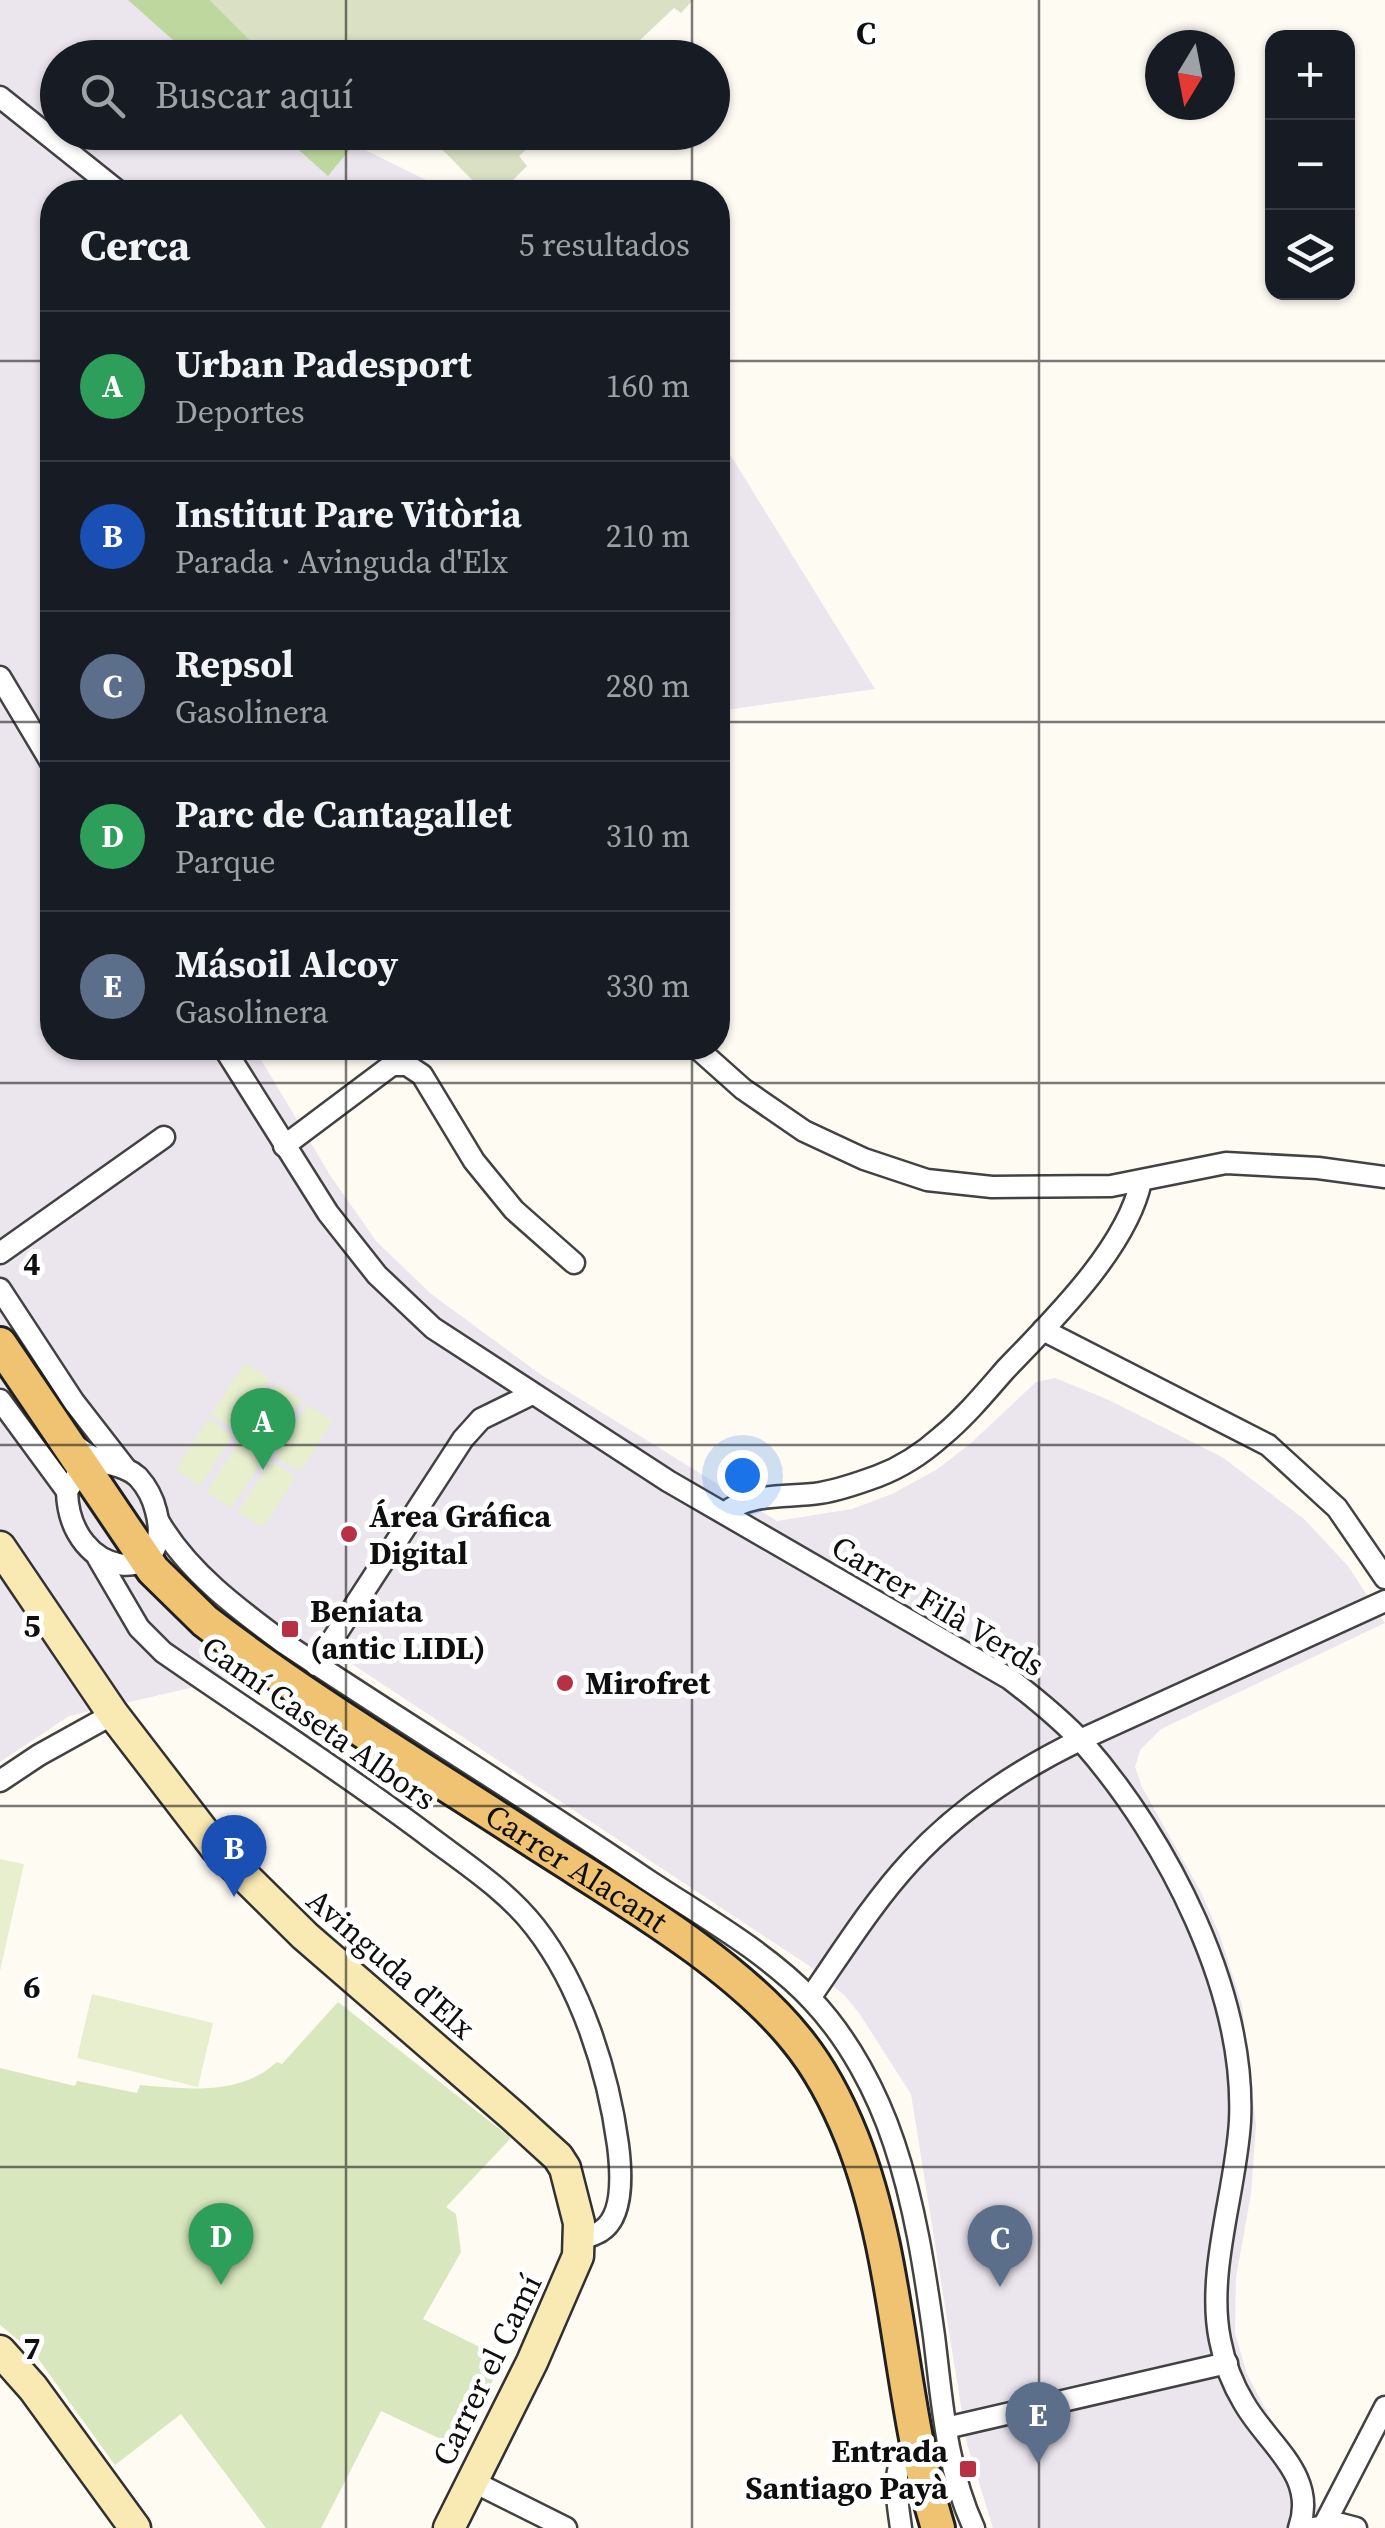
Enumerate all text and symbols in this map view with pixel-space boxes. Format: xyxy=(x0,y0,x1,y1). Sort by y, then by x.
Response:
text: C xyxy=(856,11,876,55)
north arrow xyxy=(1145,30,1235,120)
map controls xyxy=(1265,30,1355,300)
button: + xyxy=(1265,30,1355,120)
search box xyxy=(40,40,730,150)
icon: search xyxy=(75,68,130,123)
text: Buscar aquí xyxy=(155,69,353,121)
button: − xyxy=(1265,120,1355,210)
button: layers xyxy=(1265,210,1355,300)
text: Cerca xyxy=(80,216,190,274)
text: 5 resultados xyxy=(519,223,690,267)
text: Urban Padesport xyxy=(175,338,472,390)
text: A xyxy=(102,364,123,408)
text: 160 m xyxy=(606,364,690,408)
text: Deportes xyxy=(175,390,305,434)
text: Institut Pare Vitòria xyxy=(175,488,522,540)
text: B xyxy=(102,514,123,558)
text: 210 m xyxy=(606,514,690,558)
text: Parada · Avinguda d'Elx xyxy=(175,540,508,584)
text: Repsol xyxy=(175,638,294,690)
text: C xyxy=(103,664,122,708)
text: 280 m xyxy=(606,664,690,708)
text: Gasolinera xyxy=(175,690,329,734)
text: Parc de Cantagallet xyxy=(175,788,512,840)
text: D xyxy=(101,814,124,858)
text: 310 m xyxy=(606,814,690,858)
text: Parque xyxy=(175,840,276,884)
text: Másoil Alcoy xyxy=(175,938,398,990)
text: E xyxy=(103,964,122,1008)
text: 330 m xyxy=(606,964,690,1008)
text: Gasolinera xyxy=(175,990,329,1034)
text: 4 xyxy=(23,1242,41,1286)
pin: A xyxy=(230,1388,296,1470)
your location xyxy=(717,1450,768,1501)
place label: Área Gráfica Digital xyxy=(369,1494,552,1575)
marker: Área Gráfica Digital xyxy=(338,1523,360,1545)
street label: Carrer Filà Verds xyxy=(823,1525,1053,1687)
place label: Beniata (antic LIDL) xyxy=(310,1589,485,1670)
text: 5 xyxy=(23,1604,41,1648)
marker: Beniata (antic LIDL) xyxy=(279,1618,301,1640)
street label: Camí Caseta Albors xyxy=(193,1626,445,1820)
place label: Mirofret xyxy=(585,1661,711,1705)
marker: Mirofret xyxy=(554,1672,576,1694)
street label: Carrer Alacant xyxy=(477,1793,677,1944)
pin: B xyxy=(202,1814,266,1897)
street label: Avinguda d'Elx xyxy=(297,1879,485,2050)
text: 6 xyxy=(23,1965,41,2009)
pin: D xyxy=(188,2202,254,2285)
pin: C xyxy=(968,2204,1032,2287)
street label: Carrer el Camí xyxy=(422,2267,552,2473)
text: 7 xyxy=(23,2326,41,2370)
pin: E xyxy=(1006,2382,1070,2464)
place label: Entrada Santiago Payà xyxy=(745,2429,949,2510)
marker: Entrada Santiago Payà xyxy=(957,2458,979,2480)

